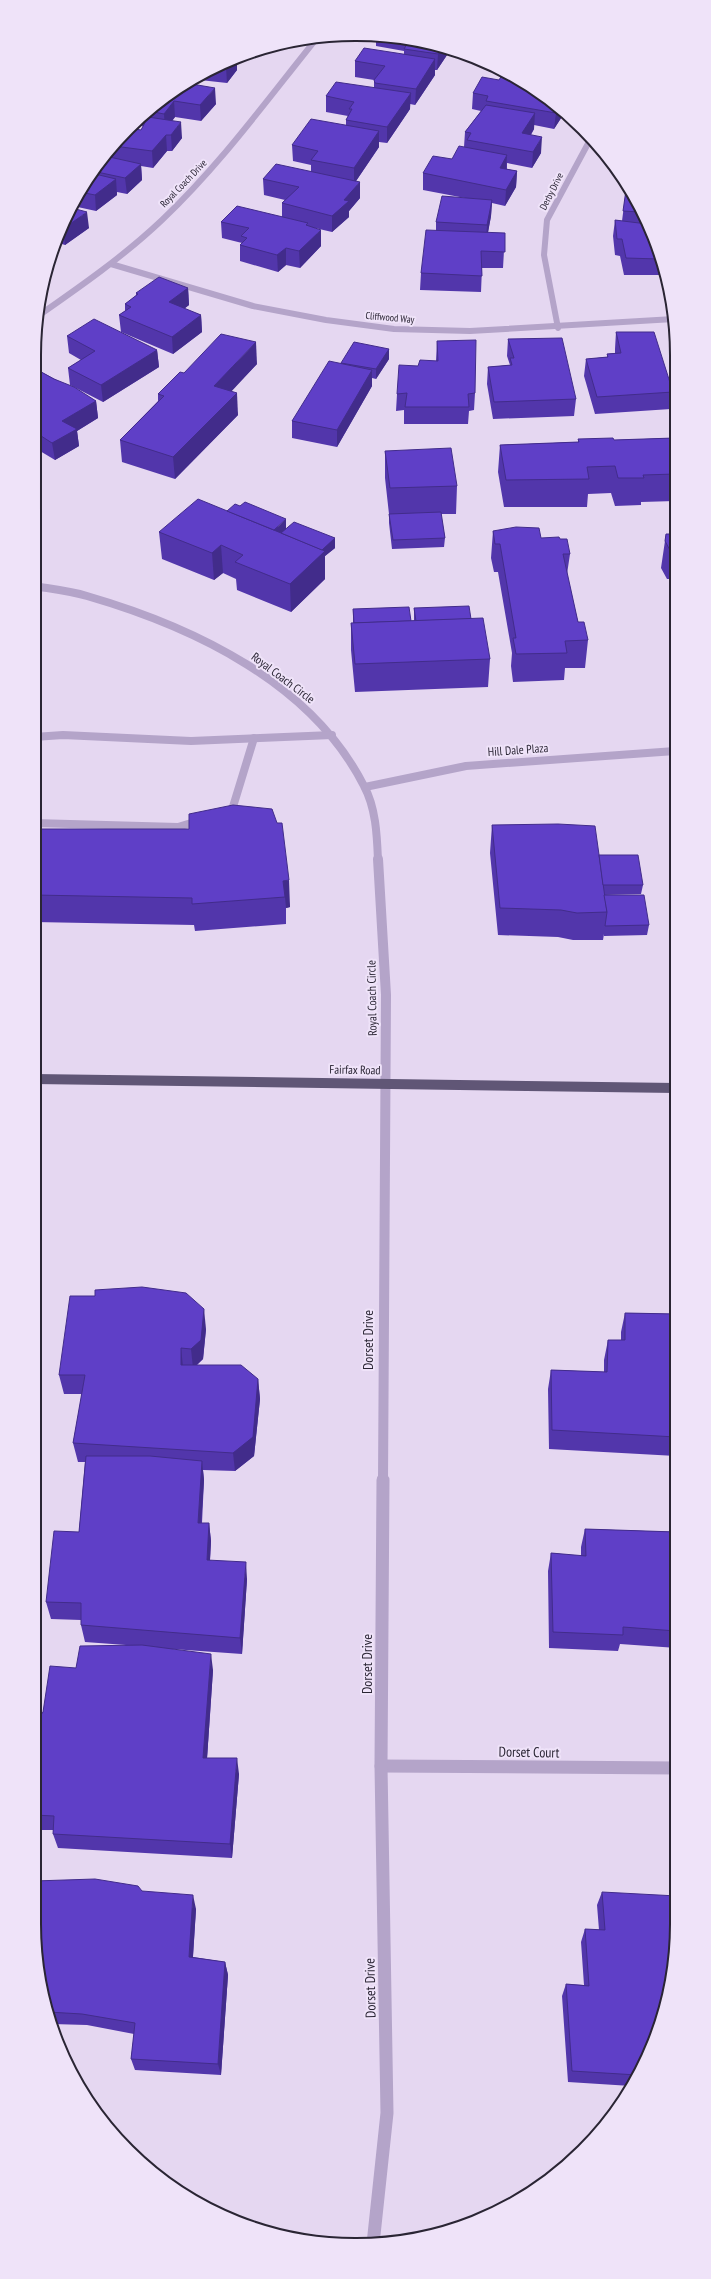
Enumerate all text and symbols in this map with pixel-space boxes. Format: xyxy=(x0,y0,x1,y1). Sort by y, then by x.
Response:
street label: Royal Coach Drive xyxy=(157,157,209,210)
street label: Derby Drive xyxy=(537,170,566,212)
street label: Cliffwood Way xyxy=(365,309,415,326)
street label: Royal Coach Circle xyxy=(249,649,318,706)
street label: Hill Dale Plaza xyxy=(487,740,549,759)
street label: Royal Coach Circle xyxy=(363,960,380,1036)
street label: Fairfax Road xyxy=(329,1062,381,1077)
street label: Dorset Drive xyxy=(359,1310,377,1370)
street label: Dorset Drive xyxy=(358,1634,376,1694)
street label: Dorset Court xyxy=(498,1742,560,1762)
street label: Dorset Drive xyxy=(360,1958,380,2018)

